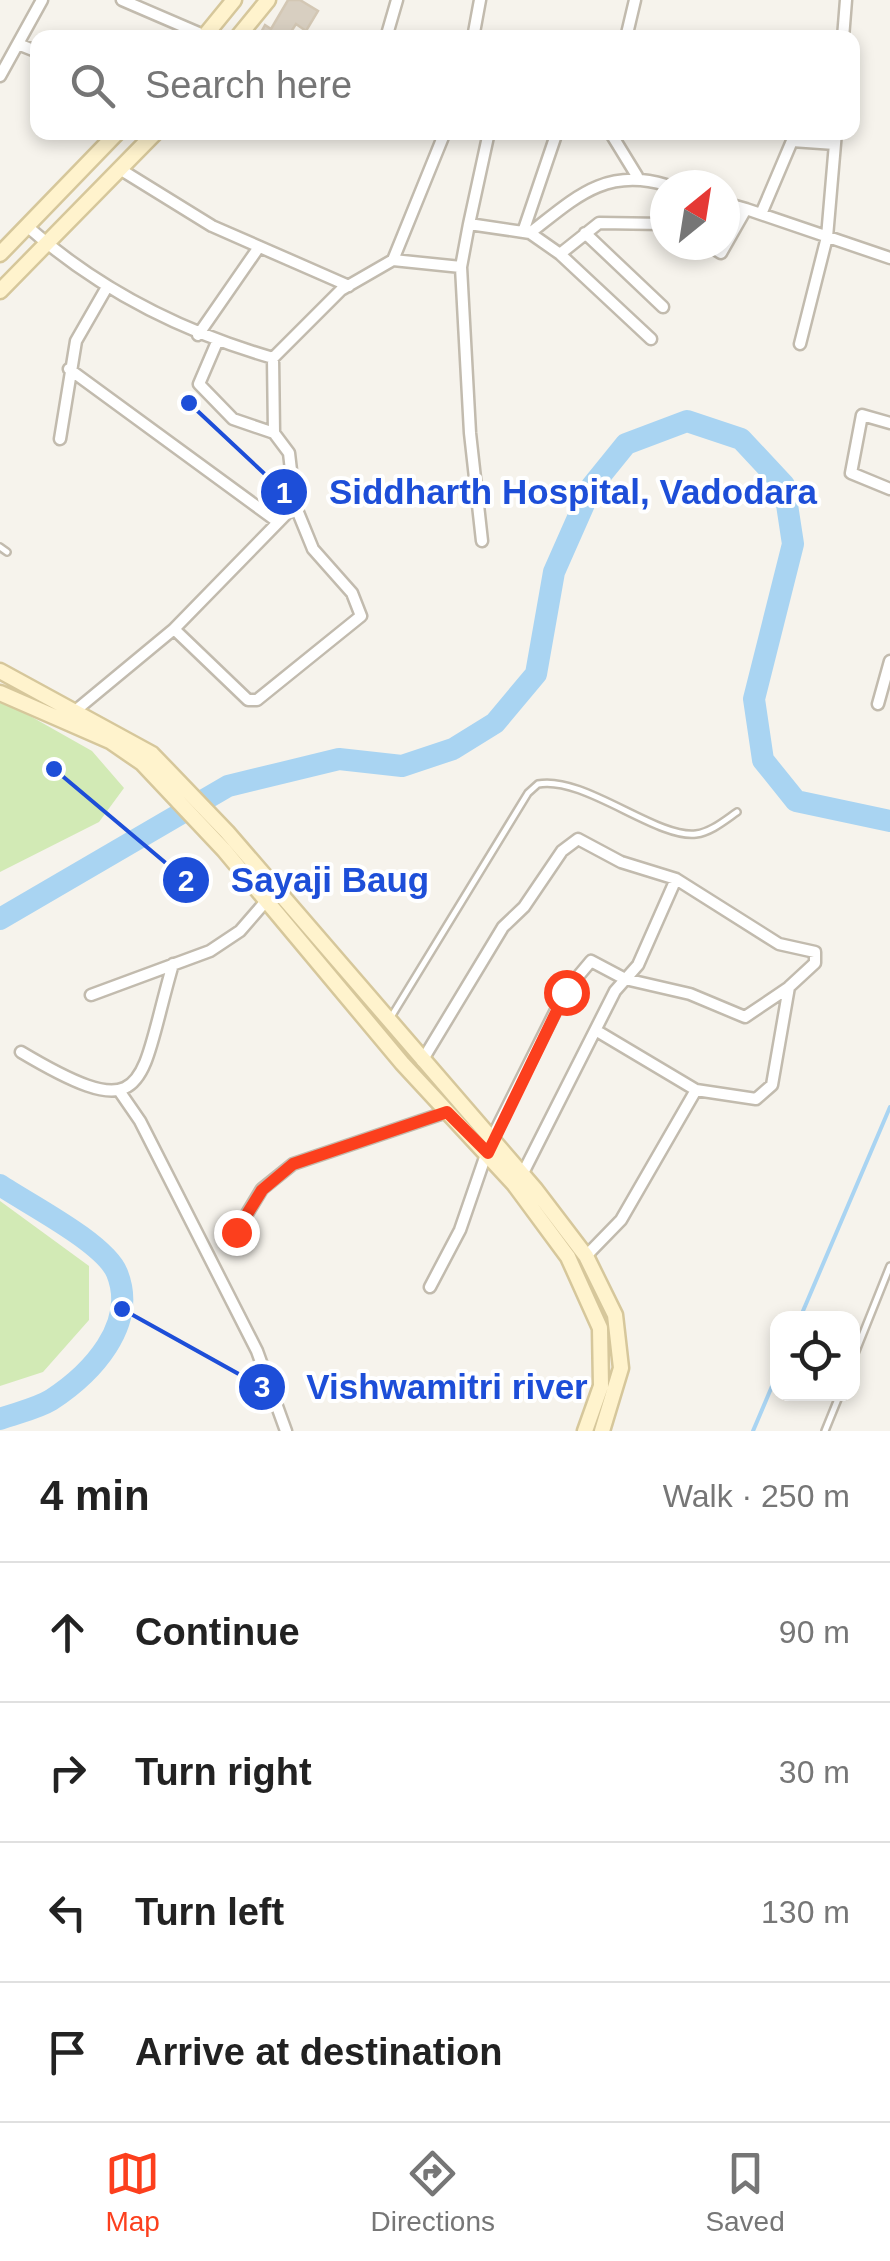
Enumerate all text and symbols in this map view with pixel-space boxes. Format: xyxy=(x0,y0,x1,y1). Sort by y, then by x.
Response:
search box xyxy=(30,30,860,140)
icon: search xyxy=(65,58,120,113)
text: Search here xyxy=(145,64,352,106)
north arrow xyxy=(650,170,740,260)
callout: Siddharth Hospital, Vadodara xyxy=(259,460,837,525)
text: Siddharth Hospital, Vadodara xyxy=(329,472,818,511)
text: 1 xyxy=(276,476,292,509)
callout: Sayaji Baug xyxy=(161,848,449,913)
text: Sayaji Baug xyxy=(231,860,429,899)
text: 2 xyxy=(178,864,194,897)
route start xyxy=(544,970,590,1016)
route end xyxy=(214,1210,260,1256)
map controls xyxy=(770,1311,860,1401)
button: locate xyxy=(770,1311,860,1401)
callout: Vishwamitri river xyxy=(237,1354,608,1419)
text: Vishwamitri river xyxy=(306,1367,588,1406)
text: 3 xyxy=(254,1370,270,1403)
text: 4 min xyxy=(40,1472,150,1519)
text: Walk · 250 m xyxy=(663,1478,850,1514)
icon: ahead xyxy=(40,1605,95,1660)
text: Continue xyxy=(135,1611,300,1653)
text: 90 m xyxy=(779,1614,850,1650)
icon: right xyxy=(40,1745,95,1800)
text: Turn right xyxy=(135,1751,312,1793)
text: 30 m xyxy=(779,1754,850,1790)
icon: left xyxy=(40,1885,95,1940)
text: Turn left xyxy=(135,1891,284,1933)
text: 130 m xyxy=(761,1894,850,1930)
icon: arrive xyxy=(40,2025,95,2080)
text: Arrive at destination xyxy=(135,2031,502,2073)
tab: Map xyxy=(105,2146,160,2238)
tab: Directions xyxy=(371,2146,495,2238)
tab: Saved xyxy=(705,2146,785,2238)

